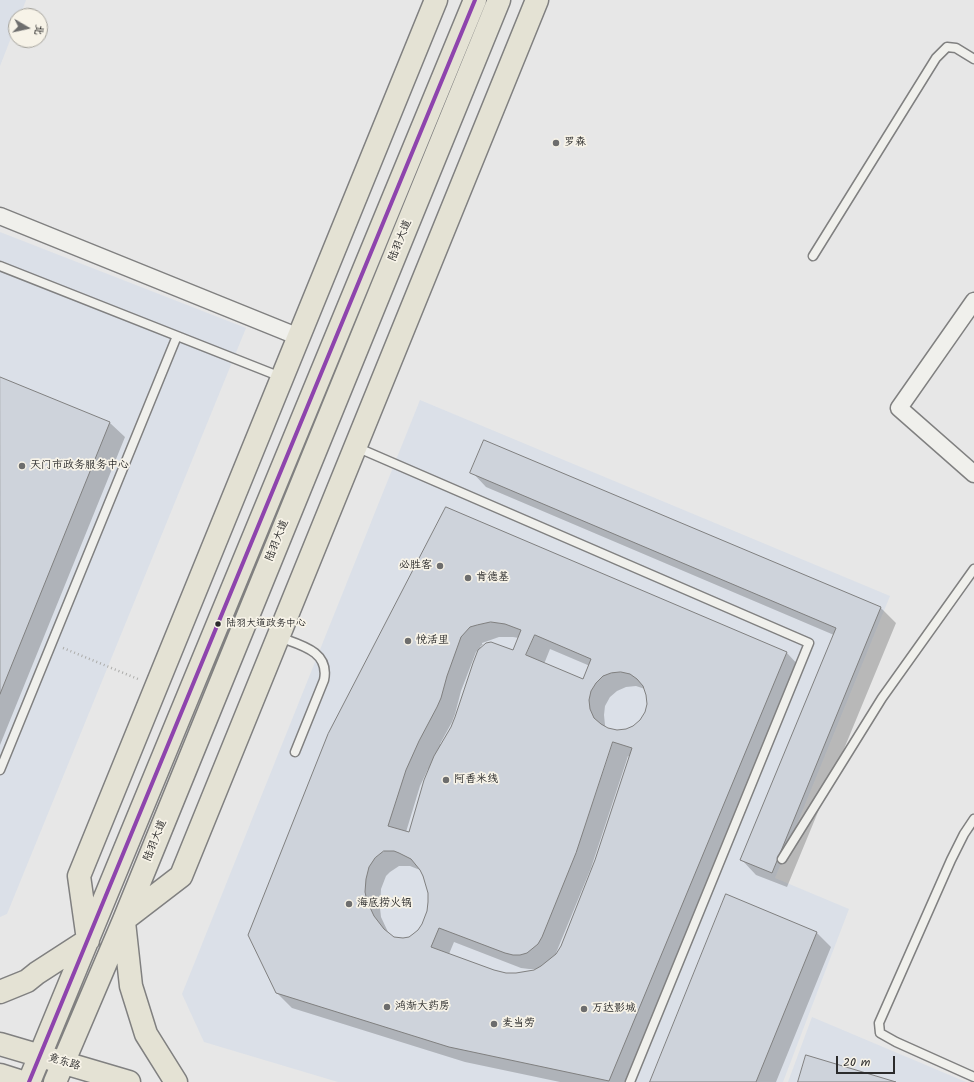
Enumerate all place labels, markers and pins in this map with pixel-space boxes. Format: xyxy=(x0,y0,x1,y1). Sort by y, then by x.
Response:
place label: 罗森 xyxy=(564,136,586,150)
marker: 罗森 xyxy=(551,138,561,148)
place label: 天门市政务服务中心 xyxy=(30,459,129,473)
marker: 天门市政务服务中心 xyxy=(17,461,27,471)
place label: 必胜客 xyxy=(399,559,432,573)
marker: 必胜客 xyxy=(435,561,445,571)
place label: 肯德基 xyxy=(476,571,509,585)
marker: 肯德基 xyxy=(463,573,473,583)
place label: 陆羽大道政务中心 xyxy=(226,618,306,630)
marker: 陆羽大道政务中心 xyxy=(213,619,223,629)
place label: 悦活里 xyxy=(416,634,449,648)
marker: 悦活里 xyxy=(403,636,413,646)
place label: 阿香米线 xyxy=(454,773,498,787)
marker: 阿香米线 xyxy=(441,775,451,785)
place label: 海底捞火锅 xyxy=(357,897,412,911)
marker: 海底捞火锅 xyxy=(344,899,354,909)
place label: 鸿渐大药房 xyxy=(395,1000,450,1014)
marker: 鸿渐大药房 xyxy=(382,1002,392,1012)
place label: 万达影城 xyxy=(592,1002,636,1016)
marker: 万达影城 xyxy=(579,1004,589,1014)
place label: 麦当劳 xyxy=(502,1017,535,1031)
marker: 麦当劳 xyxy=(489,1019,499,1029)

